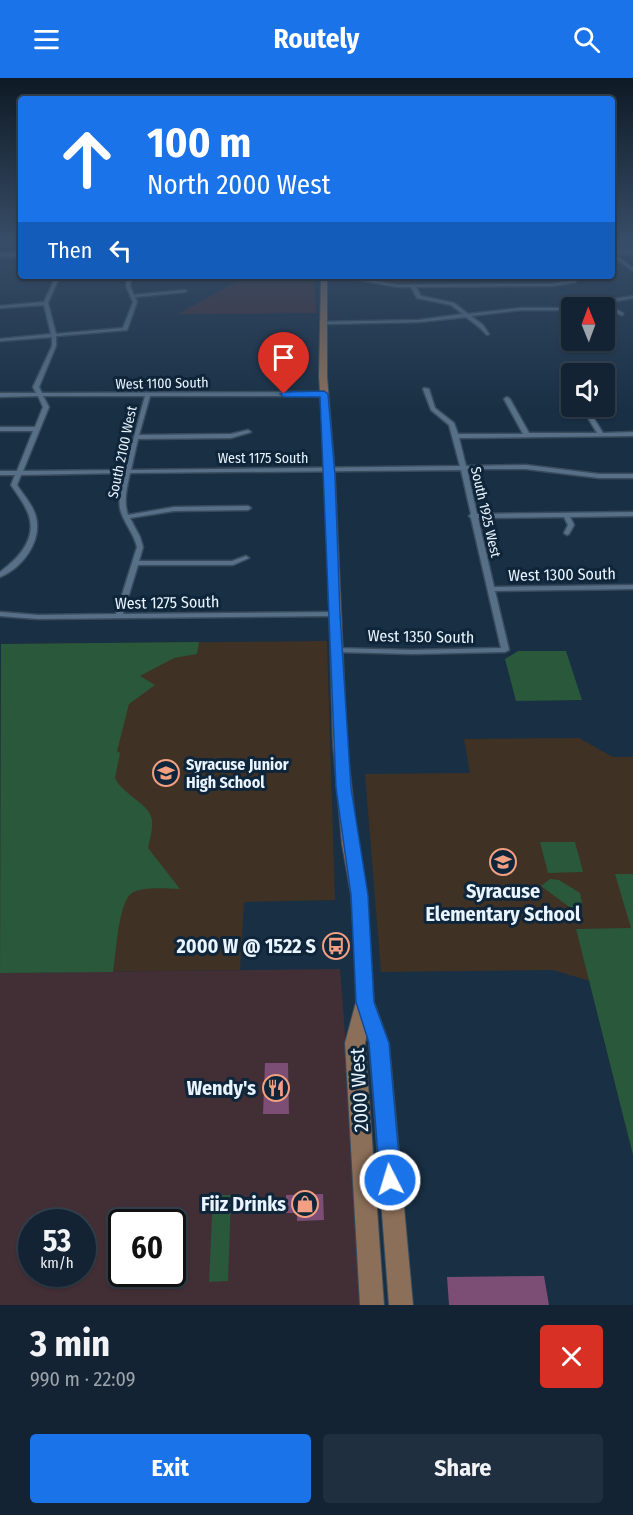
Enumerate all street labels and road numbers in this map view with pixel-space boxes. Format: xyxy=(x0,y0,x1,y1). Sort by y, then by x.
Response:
street label: West 1100 South xyxy=(115,374,209,393)
street label: South 2100 West xyxy=(104,404,141,500)
street label: West 1175 South xyxy=(218,450,308,467)
street label: South 1925 West xyxy=(467,465,504,560)
street label: West 1300 South xyxy=(508,564,616,585)
street label: West 1275 South xyxy=(115,592,219,613)
street label: West 1350 South xyxy=(367,626,475,647)
street label: 2000 West xyxy=(345,1047,373,1133)

